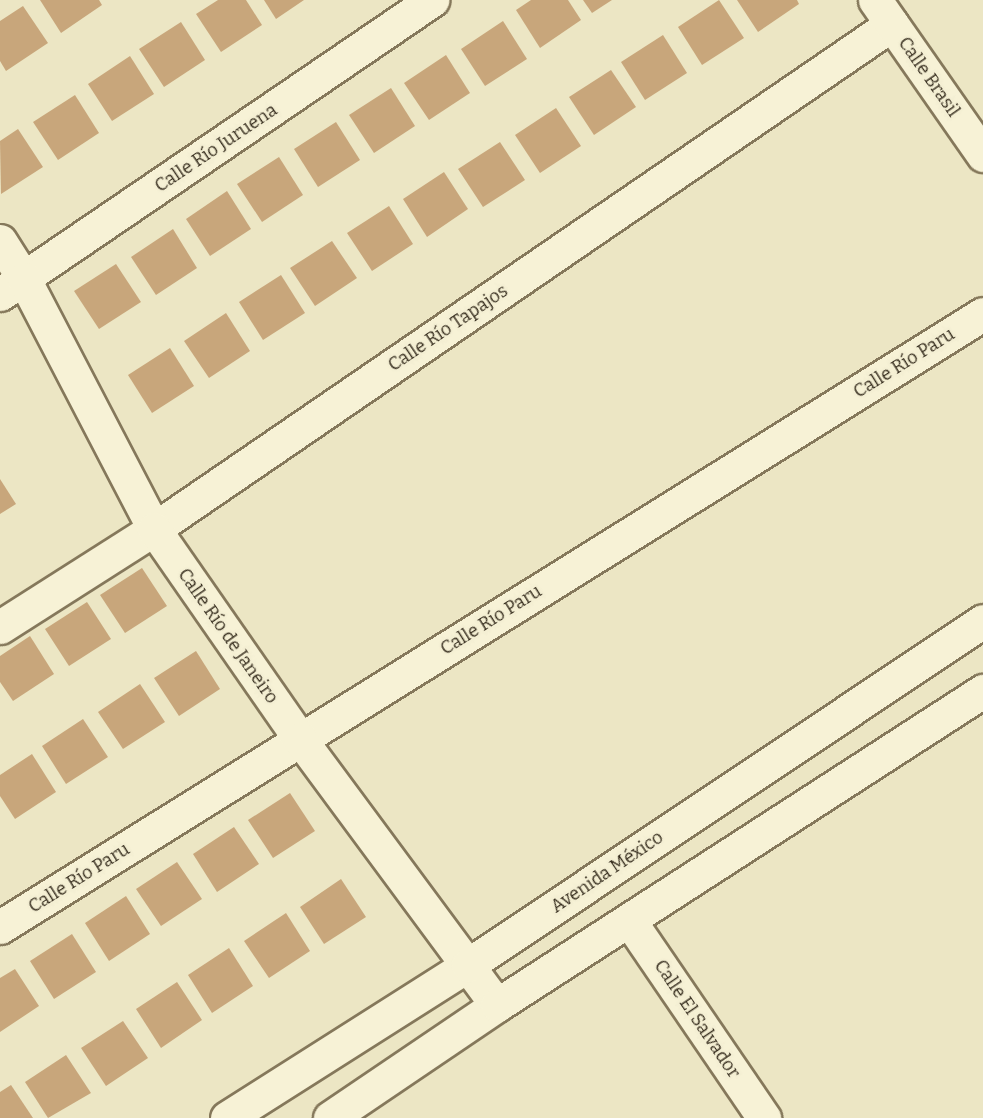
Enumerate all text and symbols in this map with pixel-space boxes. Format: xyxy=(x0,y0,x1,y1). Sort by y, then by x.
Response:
street label: Calle Brasil xyxy=(894,33,964,121)
street label: Calle Río Juruena xyxy=(151,99,281,197)
street label: Calle Río Tapajos xyxy=(384,280,512,376)
street label: Calle Río Paru xyxy=(850,323,958,403)
street label: Calle Río de Janeiro xyxy=(173,564,283,708)
street label: Calle Río Paru xyxy=(437,580,545,660)
street label: Avenida México xyxy=(547,826,667,918)
street label: Calle Río Paru xyxy=(25,838,133,918)
street label: Calle El Salvador xyxy=(649,956,745,1082)

